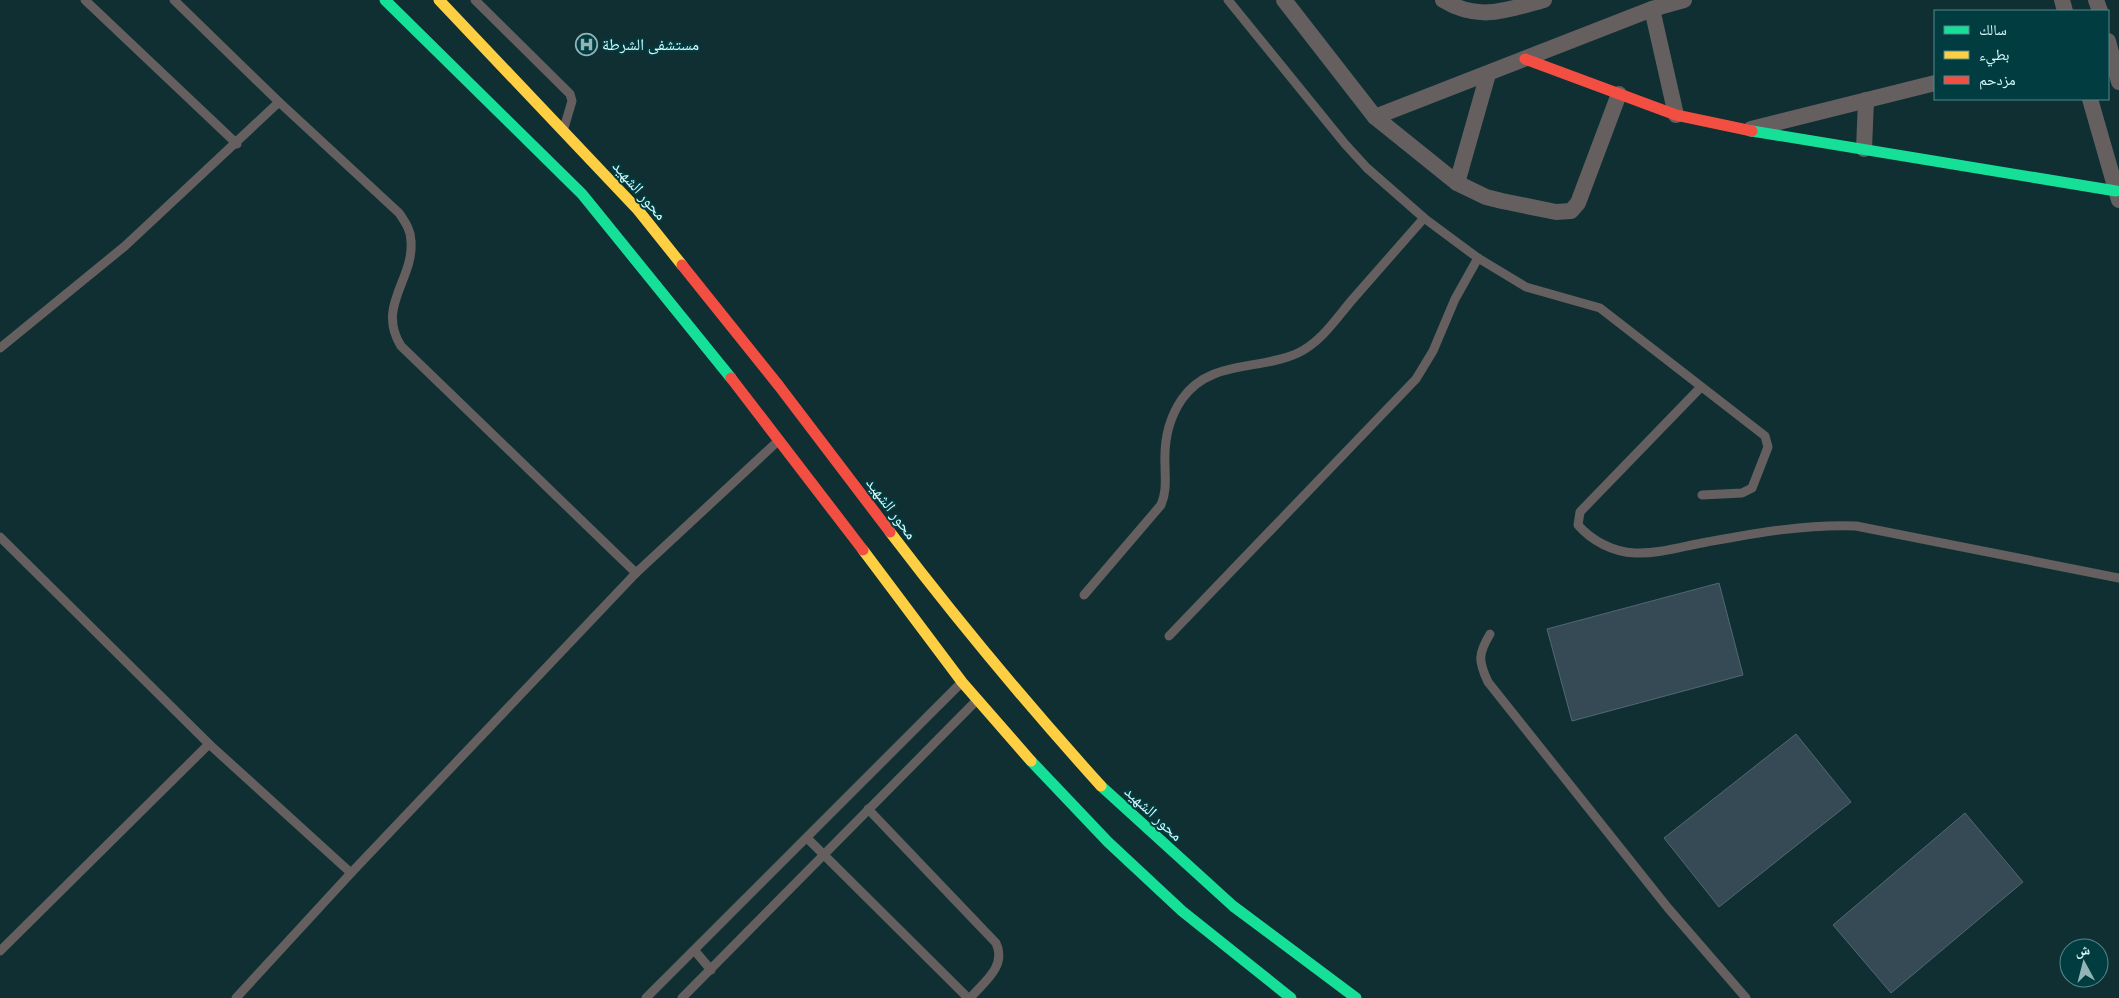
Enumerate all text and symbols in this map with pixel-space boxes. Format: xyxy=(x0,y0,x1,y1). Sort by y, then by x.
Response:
legend xyxy=(1934,10,2109,100)
text: سالك xyxy=(1979,20,2007,38)
hospital icon: مستشفى الشرطة xyxy=(574,32,598,56)
place label: مستشفى الشرطة xyxy=(602,34,699,55)
text: بطيء xyxy=(1979,45,2009,67)
text: مزدحم xyxy=(1979,70,2016,90)
street label: محور الشهيد xyxy=(609,156,671,224)
street label: محور الشهيد xyxy=(862,473,922,543)
street label: محور الشهيد xyxy=(1121,781,1187,845)
north arrow xyxy=(2059,938,2109,988)
text: ش xyxy=(2074,940,2091,960)

